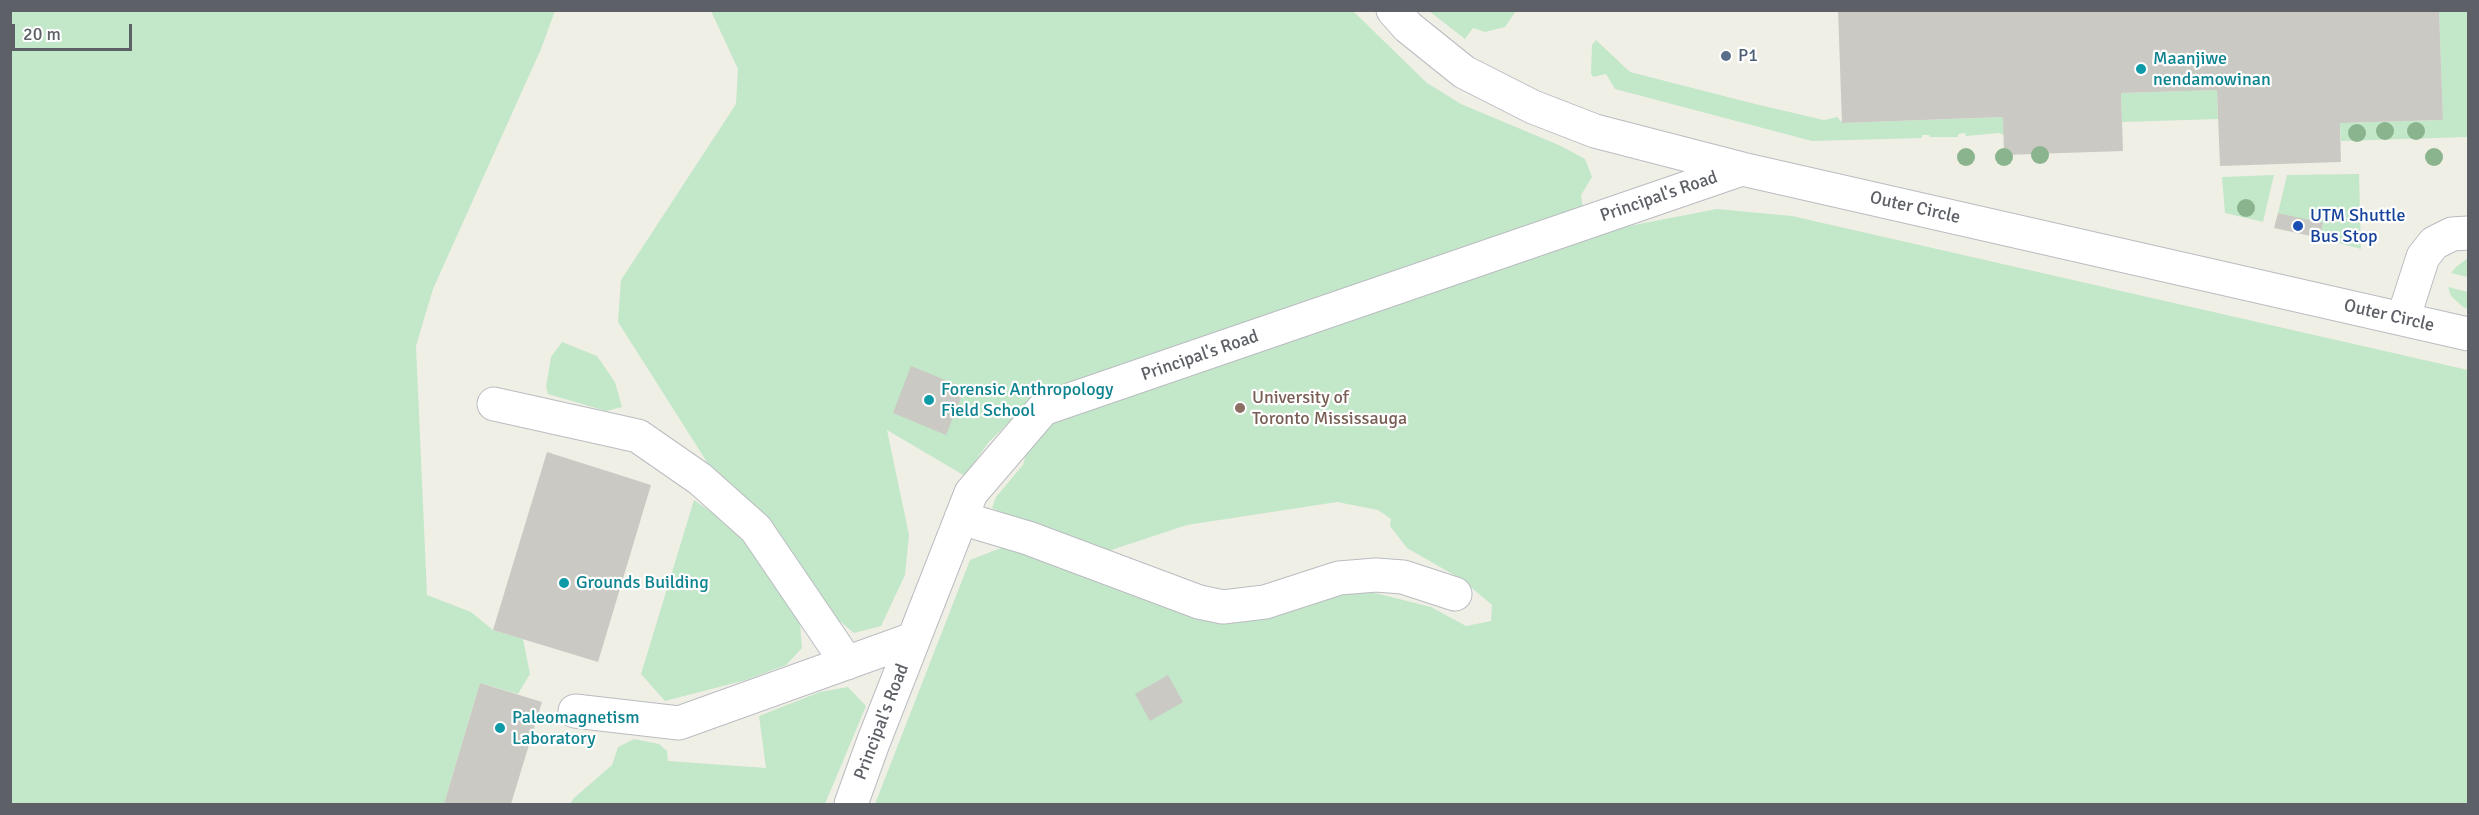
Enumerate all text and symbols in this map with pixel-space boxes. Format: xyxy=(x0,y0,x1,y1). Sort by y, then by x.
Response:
scale bar xyxy=(15,12,135,50)
text: 20 m xyxy=(23,23,61,45)
place label: P1 xyxy=(1738,45,1758,67)
place label: Maanjiwe nendamowinan xyxy=(2153,48,2271,90)
marker: P1 xyxy=(1719,49,1733,63)
marker: Maanjiwe nendamowinan xyxy=(2134,62,2148,76)
street label: Principal's Road xyxy=(1598,167,1720,227)
street label: Outer Circle xyxy=(1868,187,1962,229)
place label: UTM Shuttle Bus Stop xyxy=(2310,205,2405,248)
marker: UTM Shuttle Bus Stop xyxy=(2291,219,2305,233)
street label: Outer Circle xyxy=(2342,295,2436,337)
street label: Principal's Road xyxy=(1139,326,1261,386)
place label: Forensic Anthropology Field School xyxy=(941,379,1113,422)
place label: University of Toronto Mississauga xyxy=(1252,387,1407,430)
marker: Forensic Anthropology Field School xyxy=(922,393,936,407)
marker: University of Toronto Mississauga xyxy=(1233,401,1247,415)
place label: Grounds Building xyxy=(576,572,709,594)
marker: Grounds Building xyxy=(557,576,571,590)
street label: Principal's Road xyxy=(850,661,914,783)
place label: Paleomagnetism Laboratory xyxy=(512,707,640,750)
marker: Paleomagnetism Laboratory xyxy=(493,721,507,735)

